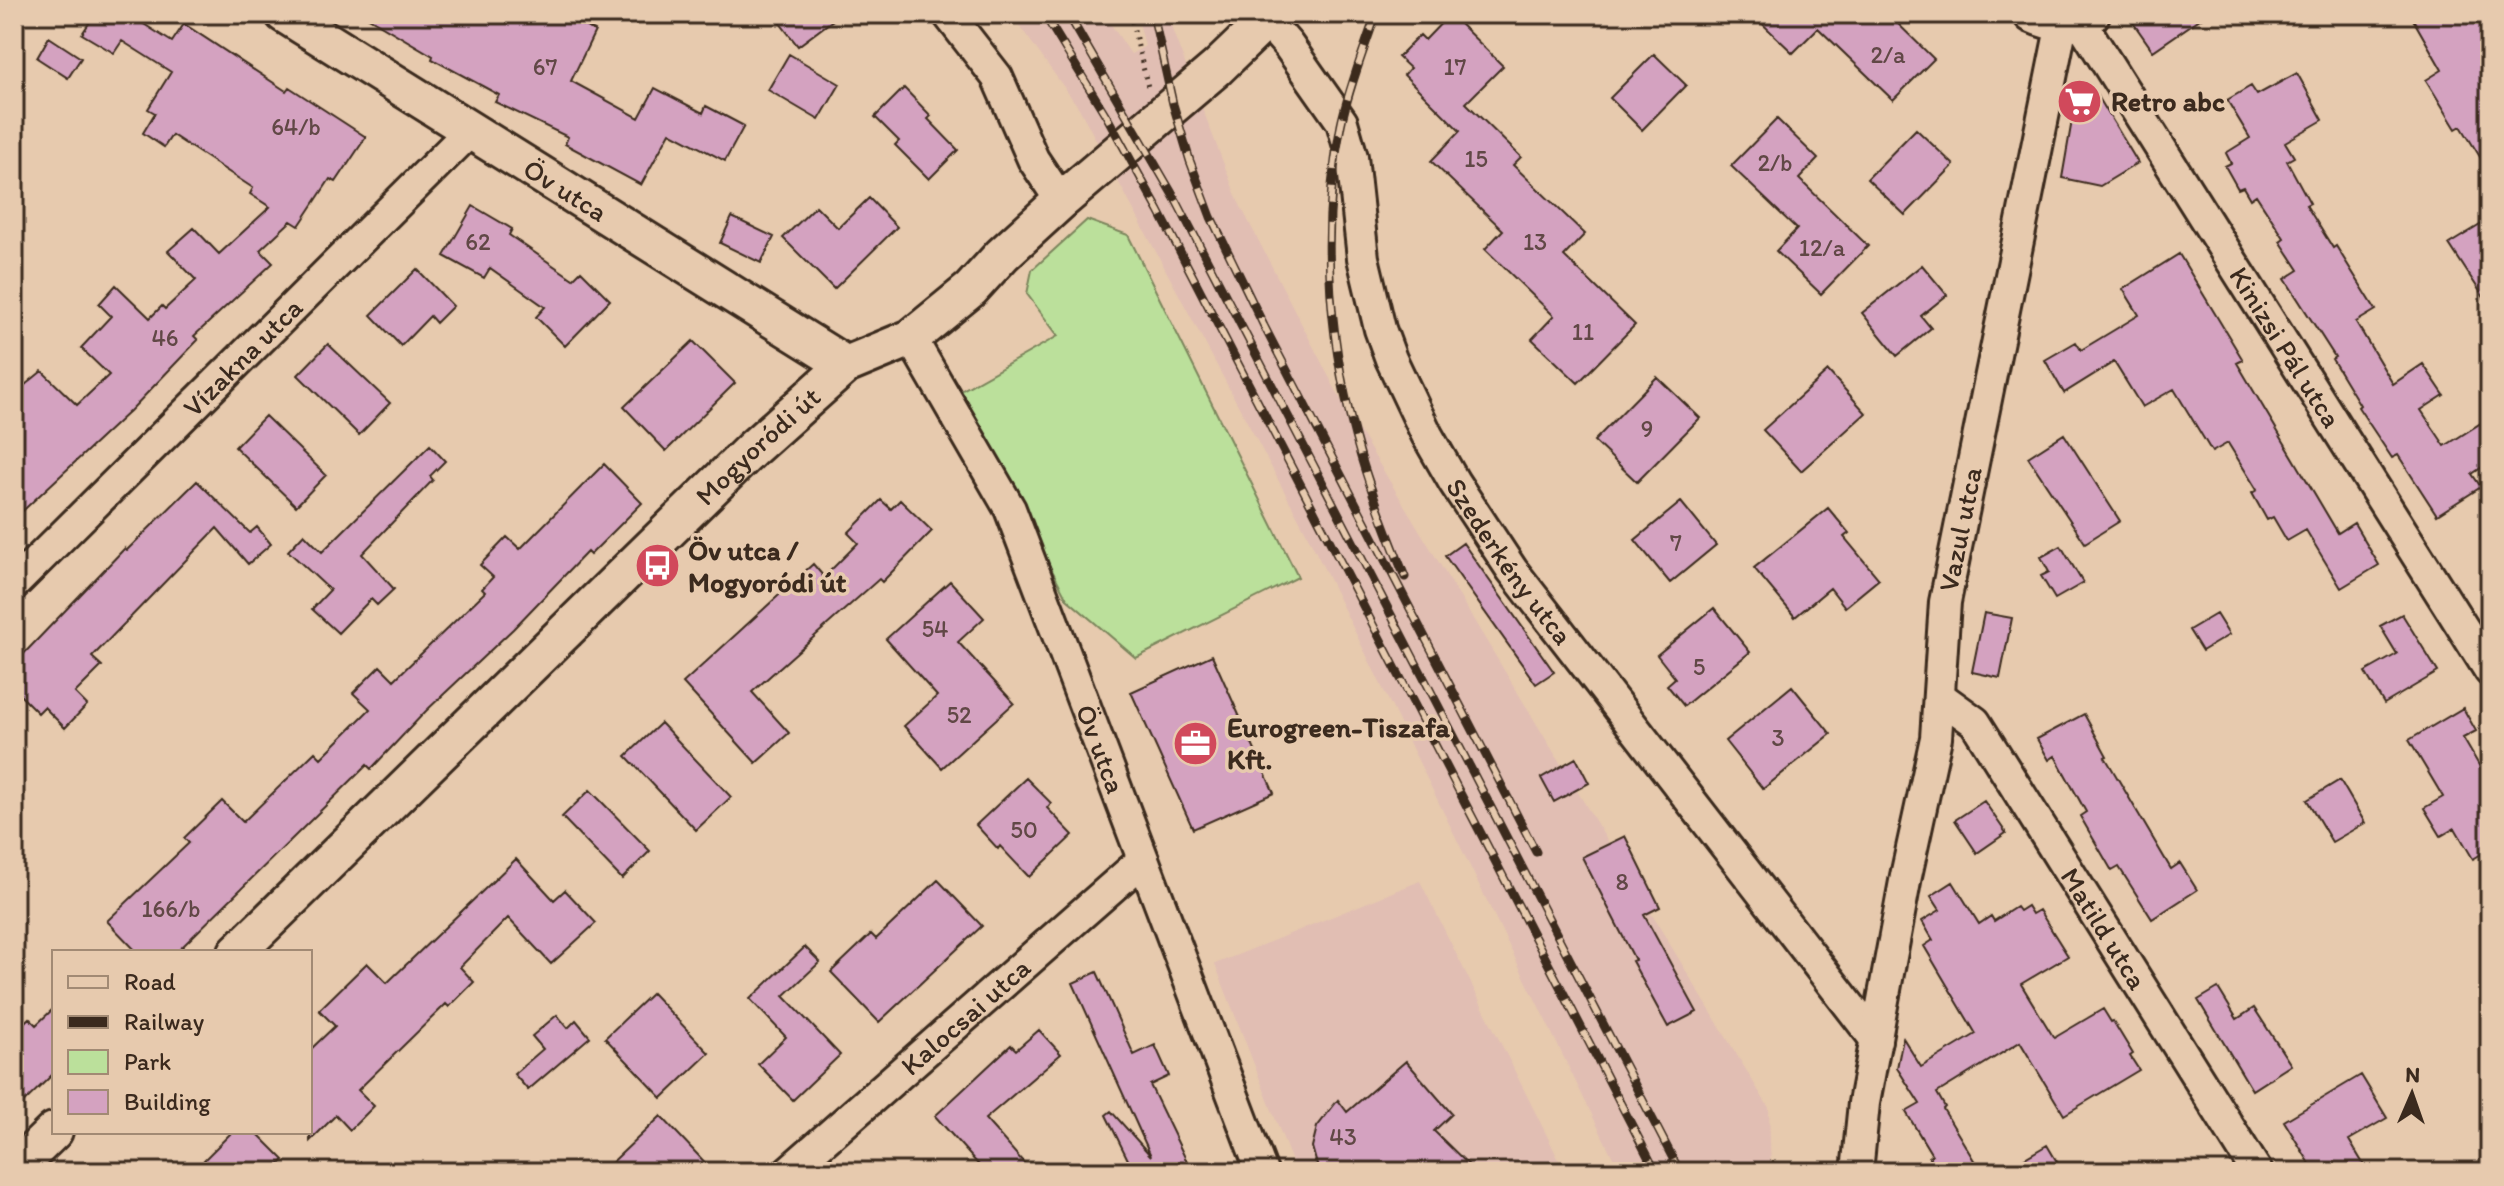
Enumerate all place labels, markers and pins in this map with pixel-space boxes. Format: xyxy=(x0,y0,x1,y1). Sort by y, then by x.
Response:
supermarket icon: Retro abc xyxy=(2056,77,2104,125)
place label: Retro abc xyxy=(2111,84,2225,118)
place label: Öv utca / Mogyoródi út xyxy=(688,533,847,599)
bus stop icon: Öv utca / Mogyoródi út xyxy=(633,542,681,590)
place label: Eurogreen-Tiszafa Kft. xyxy=(1227,710,1450,776)
office icon: Eurogreen-Tiszafa Kft. xyxy=(1172,719,1220,767)

